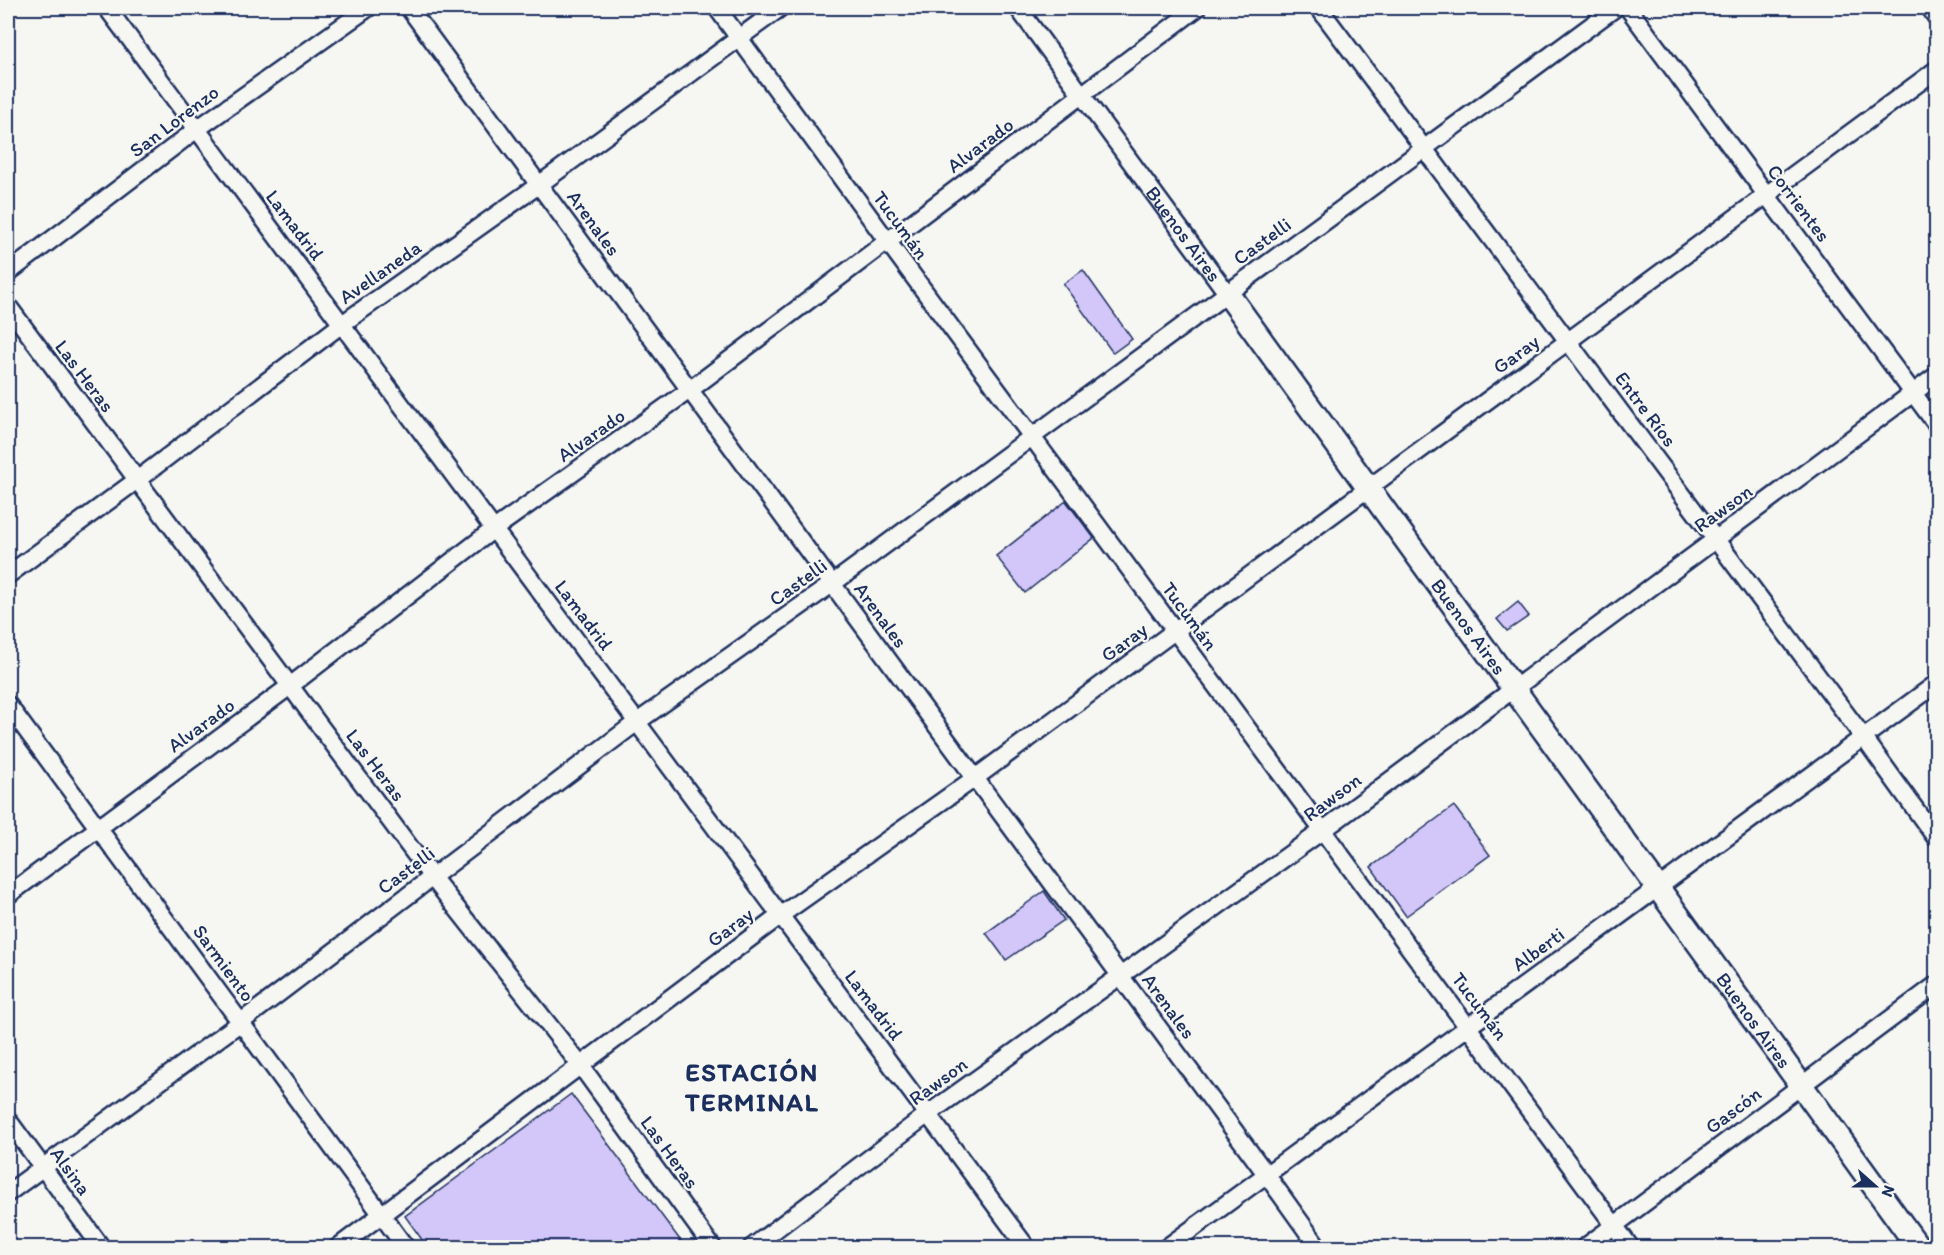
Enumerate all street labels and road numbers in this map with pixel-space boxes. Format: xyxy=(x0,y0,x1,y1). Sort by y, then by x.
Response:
street label: San Lorenzo xyxy=(125,80,223,162)
street label: Alvarado xyxy=(942,112,1018,178)
street label: Corrientes xyxy=(1762,160,1836,246)
street label: Buenos Aires xyxy=(1141,181,1227,286)
street label: Lamadrid xyxy=(261,185,329,265)
street label: Arenales xyxy=(562,186,626,260)
street label: Tucumán xyxy=(868,186,934,264)
street label: Castelli xyxy=(1228,212,1296,270)
street label: Avellaneda xyxy=(334,235,426,309)
street label: Garay xyxy=(1488,329,1544,379)
street label: Las Heras xyxy=(50,335,120,417)
street label: Entre Ríos xyxy=(1610,367,1682,451)
street label: Alvarado xyxy=(553,403,629,467)
street label: Rawson xyxy=(1689,479,1757,537)
street label: Castelli xyxy=(764,553,832,611)
street label: Buenos Aires xyxy=(1426,574,1512,679)
street label: Lamadrid xyxy=(550,575,618,655)
street label: Tucumán xyxy=(1157,577,1223,655)
street label: Arenales xyxy=(849,578,913,652)
street label: Garay xyxy=(1096,617,1152,667)
street label: Alvarado xyxy=(163,693,239,757)
street label: Las Heras xyxy=(341,724,411,806)
street label: Rawson xyxy=(1298,767,1366,827)
street label: Castelli xyxy=(373,841,439,899)
street label: Garay xyxy=(702,902,758,952)
street label: Sarmiento xyxy=(188,920,260,1006)
street label: Alberti xyxy=(1507,922,1569,976)
street label: Lamadrid xyxy=(840,965,908,1045)
street label: Tucumán xyxy=(1447,967,1513,1045)
street label: Buenos Aires xyxy=(1711,968,1797,1073)
street label: Arenales xyxy=(1137,969,1201,1043)
street label: Rawson xyxy=(904,1052,972,1110)
street label: Gascón xyxy=(1700,1081,1766,1139)
street label: Las Heras xyxy=(636,1111,704,1193)
street label: Alsina xyxy=(46,1142,97,1200)

